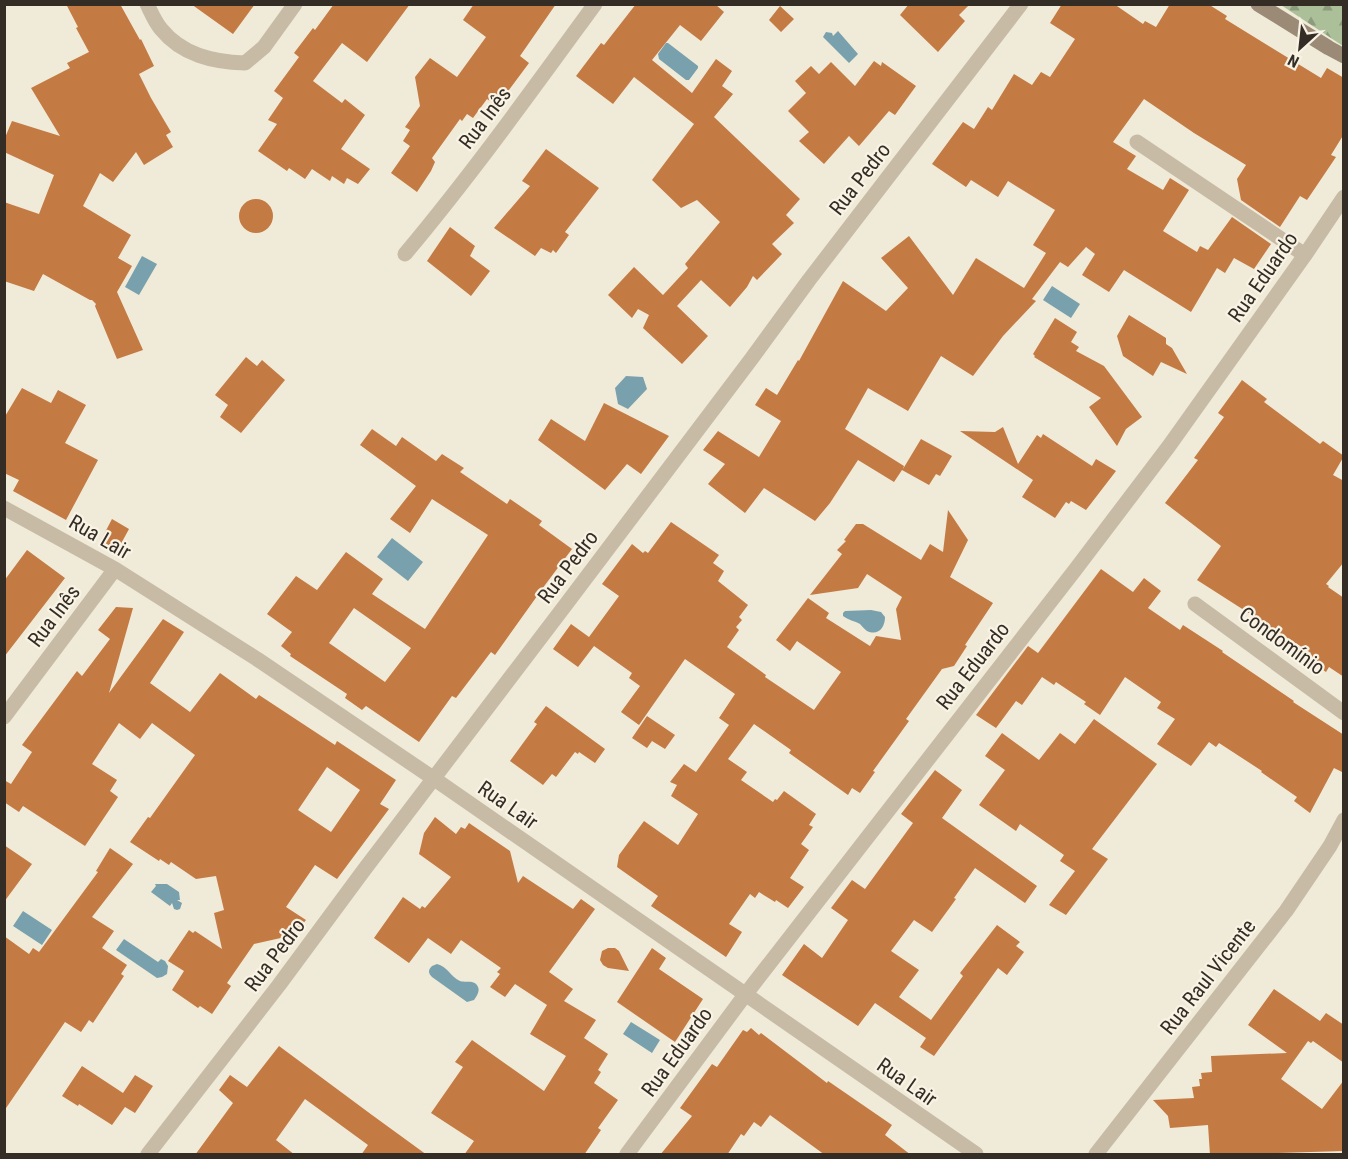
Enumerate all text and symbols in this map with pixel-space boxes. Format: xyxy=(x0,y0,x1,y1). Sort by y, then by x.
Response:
north arrow xyxy=(1270,18,1330,78)
text: N xyxy=(1285,50,1302,72)
street label: Rua Inês xyxy=(454,82,516,154)
street label: Rua Pedro xyxy=(824,138,896,220)
street label: Rua Eduardo xyxy=(1223,227,1303,327)
street label: Rua Lair xyxy=(65,510,135,564)
street label: Rua Pedro xyxy=(533,526,603,608)
street label: Rua Inês xyxy=(23,580,85,652)
street label: Condomínio xyxy=(1235,602,1329,680)
street label: Rua Eduardo xyxy=(931,618,1015,714)
street label: Rua Lair xyxy=(473,776,543,834)
street label: Rua Pedro xyxy=(240,914,310,996)
street label: Rua Raul Vicente xyxy=(1156,915,1261,1039)
street label: Rua Eduardo xyxy=(637,1003,717,1101)
street label: Rua Lair xyxy=(872,1053,942,1111)

